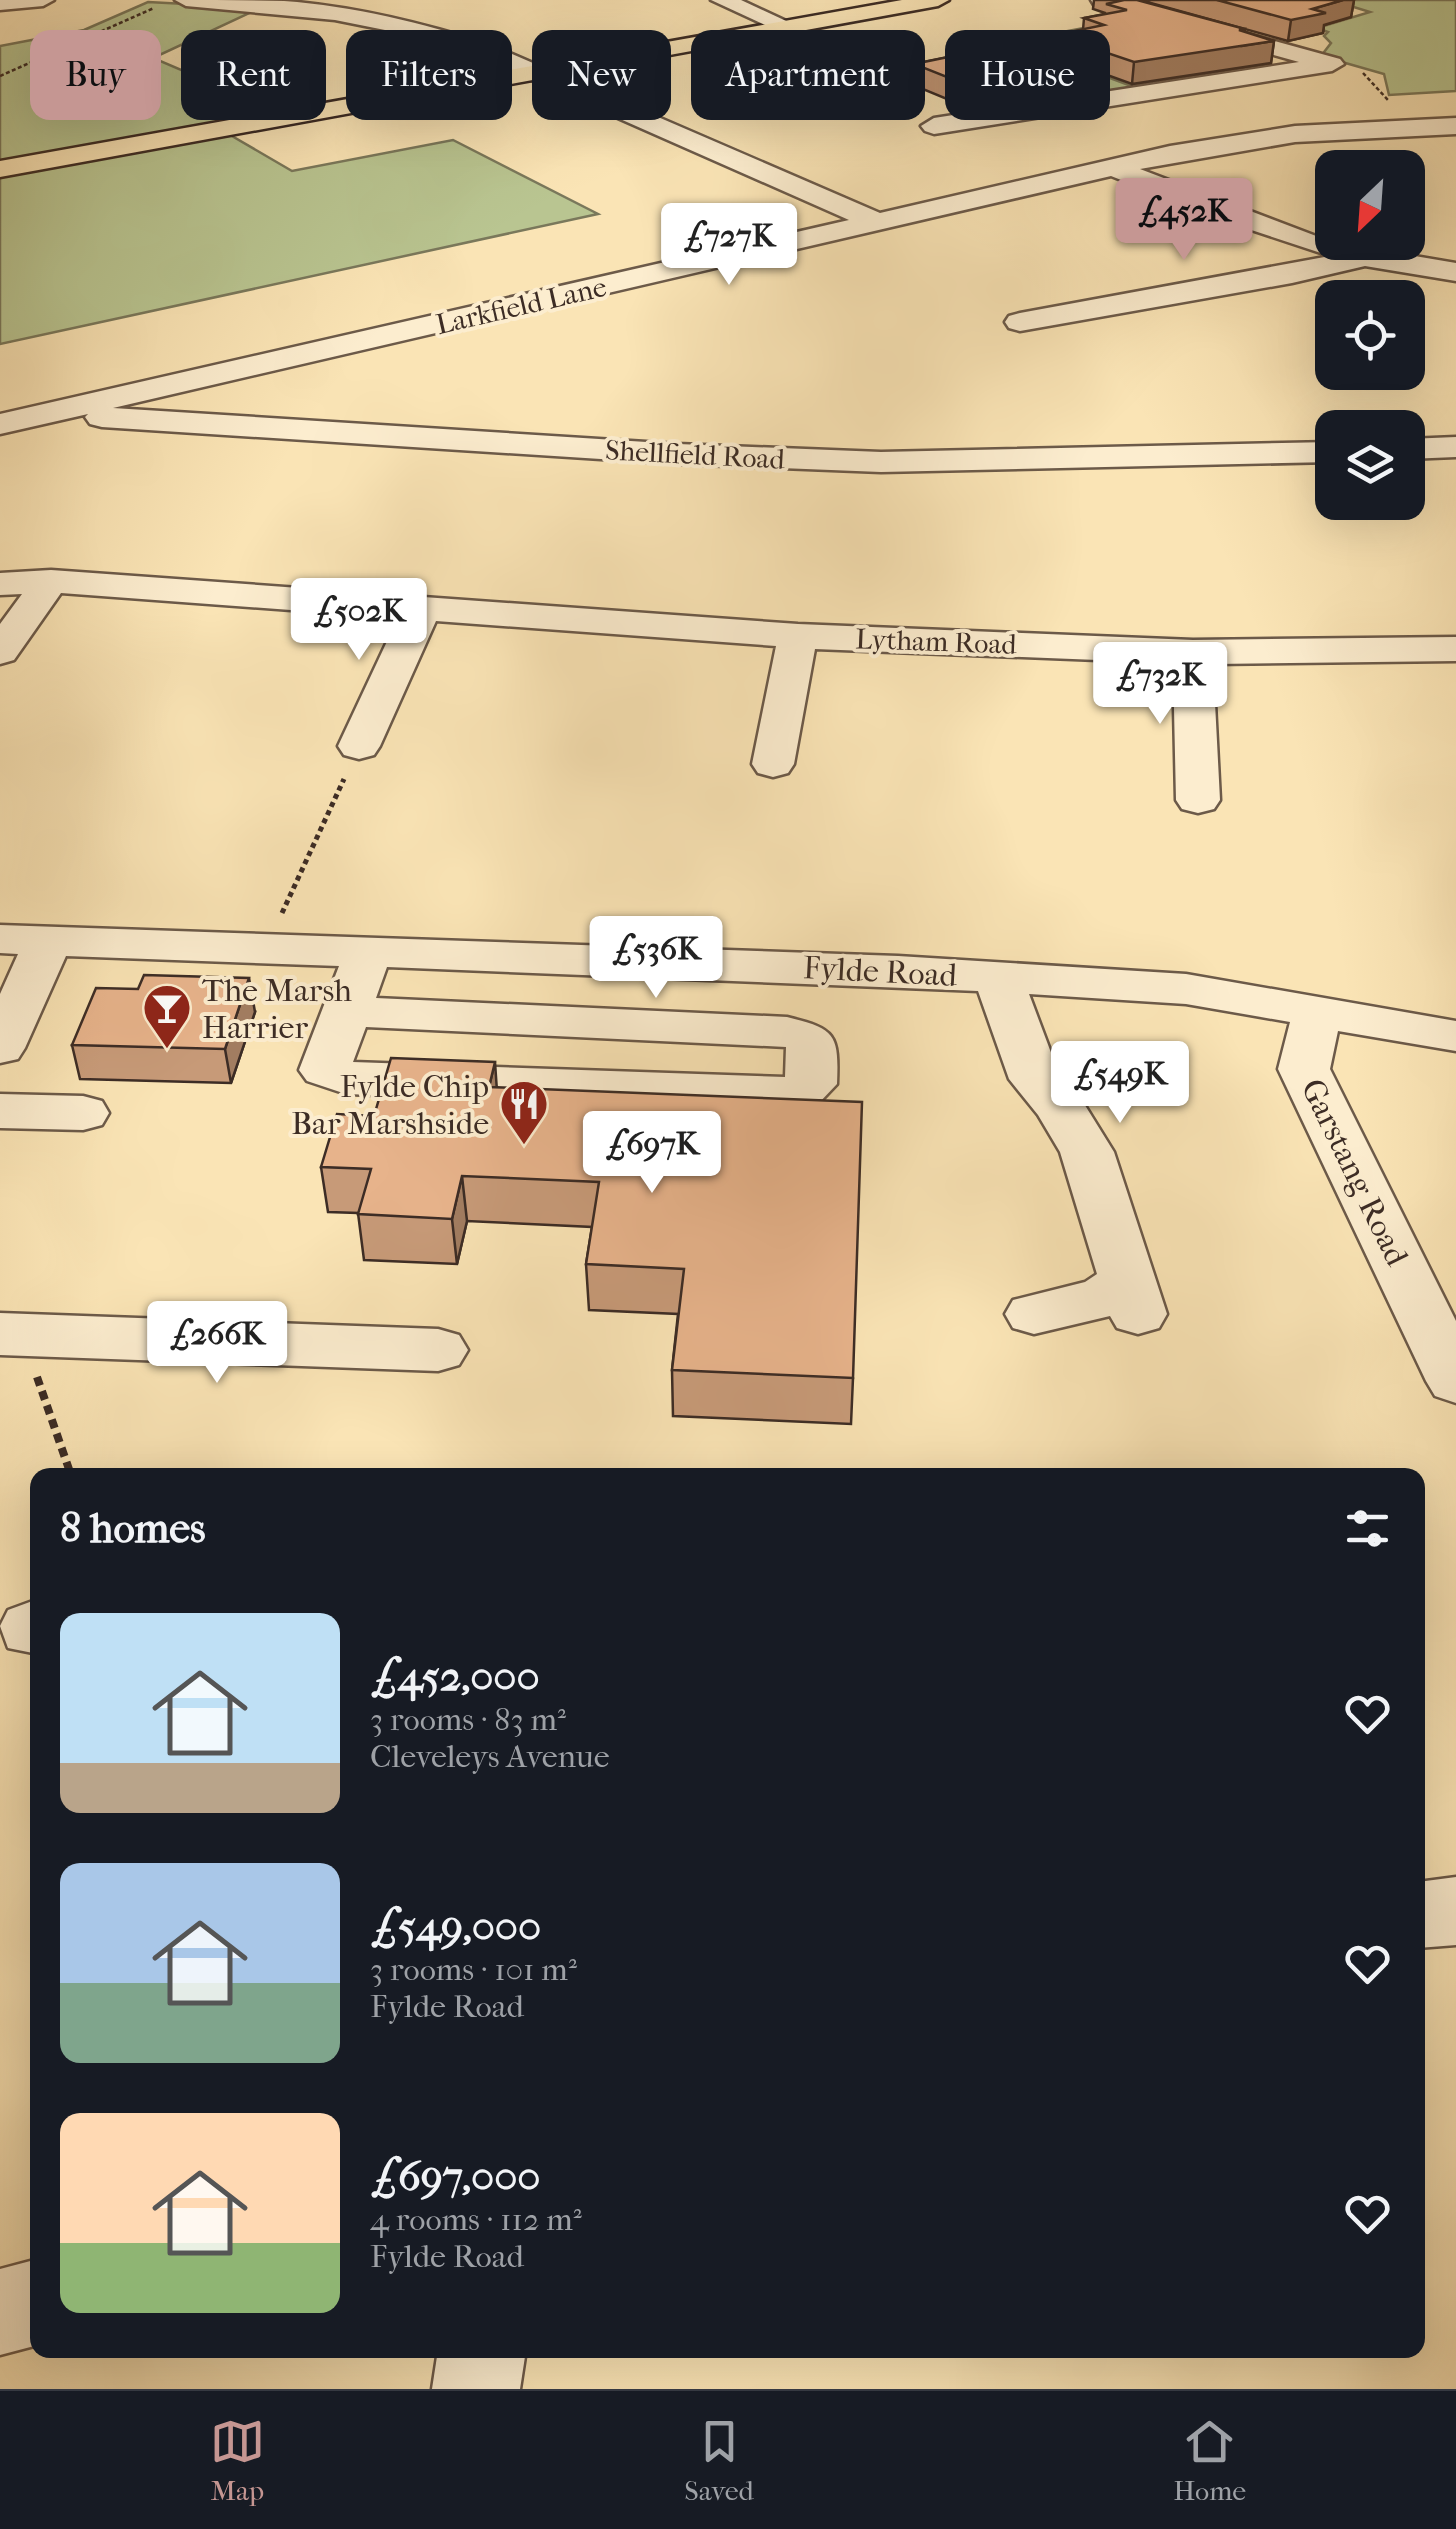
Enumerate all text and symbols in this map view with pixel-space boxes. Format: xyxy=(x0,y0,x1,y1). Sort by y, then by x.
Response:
chip: Buy xyxy=(30,30,161,120)
chip: Rent xyxy=(181,30,326,120)
chip: Filters xyxy=(346,30,512,120)
chip: New xyxy=(532,30,671,120)
chip: Apartment xyxy=(691,30,925,120)
chip: House xyxy=(945,30,1110,120)
north arrow xyxy=(1315,150,1425,260)
map controls xyxy=(1315,150,1425,520)
pin: £452K xyxy=(1114,178,1254,263)
text: £452K xyxy=(1138,192,1230,229)
pin: £727K xyxy=(659,203,799,288)
text: £727K xyxy=(683,217,775,254)
street label: Larkfield Lane xyxy=(433,270,610,341)
button: locate xyxy=(1315,280,1425,390)
button: layers xyxy=(1315,410,1425,520)
street label: Shellfield Road xyxy=(604,433,786,476)
pin: £502K xyxy=(289,578,429,663)
text: £502K xyxy=(313,592,405,629)
street label: Lytham Road xyxy=(855,622,1018,661)
pin: £732K xyxy=(1090,642,1230,727)
text: £732K xyxy=(1115,656,1205,693)
pin: £536K xyxy=(586,916,726,1001)
text: £536K xyxy=(612,930,700,967)
street label: Fylde Road xyxy=(802,949,958,994)
place label: The Marsh Harrier xyxy=(202,972,352,1046)
bar icon: The Marsh Harrier xyxy=(141,982,193,1050)
pin: £549K xyxy=(1050,1041,1190,1126)
text: £549K xyxy=(1073,1055,1167,1092)
place label: Fylde Chip Bar Marshside xyxy=(291,1068,489,1142)
street label: Garstang Road xyxy=(1293,1073,1416,1272)
restaurant icon: Fylde Chip Bar Marshside xyxy=(498,1078,550,1146)
pin: £697K xyxy=(582,1111,722,1196)
text: £697K xyxy=(605,1125,699,1162)
pin: £266K xyxy=(147,1301,287,1386)
text: £266K xyxy=(169,1315,265,1352)
icon: filters xyxy=(1340,1501,1395,1556)
text: 8 homes xyxy=(60,1504,206,1553)
text: £452,000 xyxy=(370,1652,540,1701)
icon: home xyxy=(140,1653,260,1773)
icon: heart xyxy=(1340,1686,1395,1741)
text: 3 rooms · 83 m² xyxy=(370,1701,566,1738)
text: Cleveleys Avenue xyxy=(370,1738,610,1775)
text: £549,000 xyxy=(370,1902,541,1951)
icon: home xyxy=(140,1903,260,2023)
icon: heart xyxy=(1340,1936,1395,1991)
text: 3 rooms · 101 m² xyxy=(370,1951,577,1988)
text: Fylde Road xyxy=(370,1988,524,2025)
text: £697,000 xyxy=(370,2152,541,2201)
icon: home xyxy=(140,2153,260,2273)
icon: heart xyxy=(1340,2186,1395,2241)
text: 4 rooms · 112 m² xyxy=(370,2201,582,2238)
text: Fylde Road xyxy=(370,2238,524,2275)
tab: Map xyxy=(210,2414,265,2507)
tab: Saved xyxy=(684,2414,754,2507)
tab: Home xyxy=(1173,2414,1246,2507)

